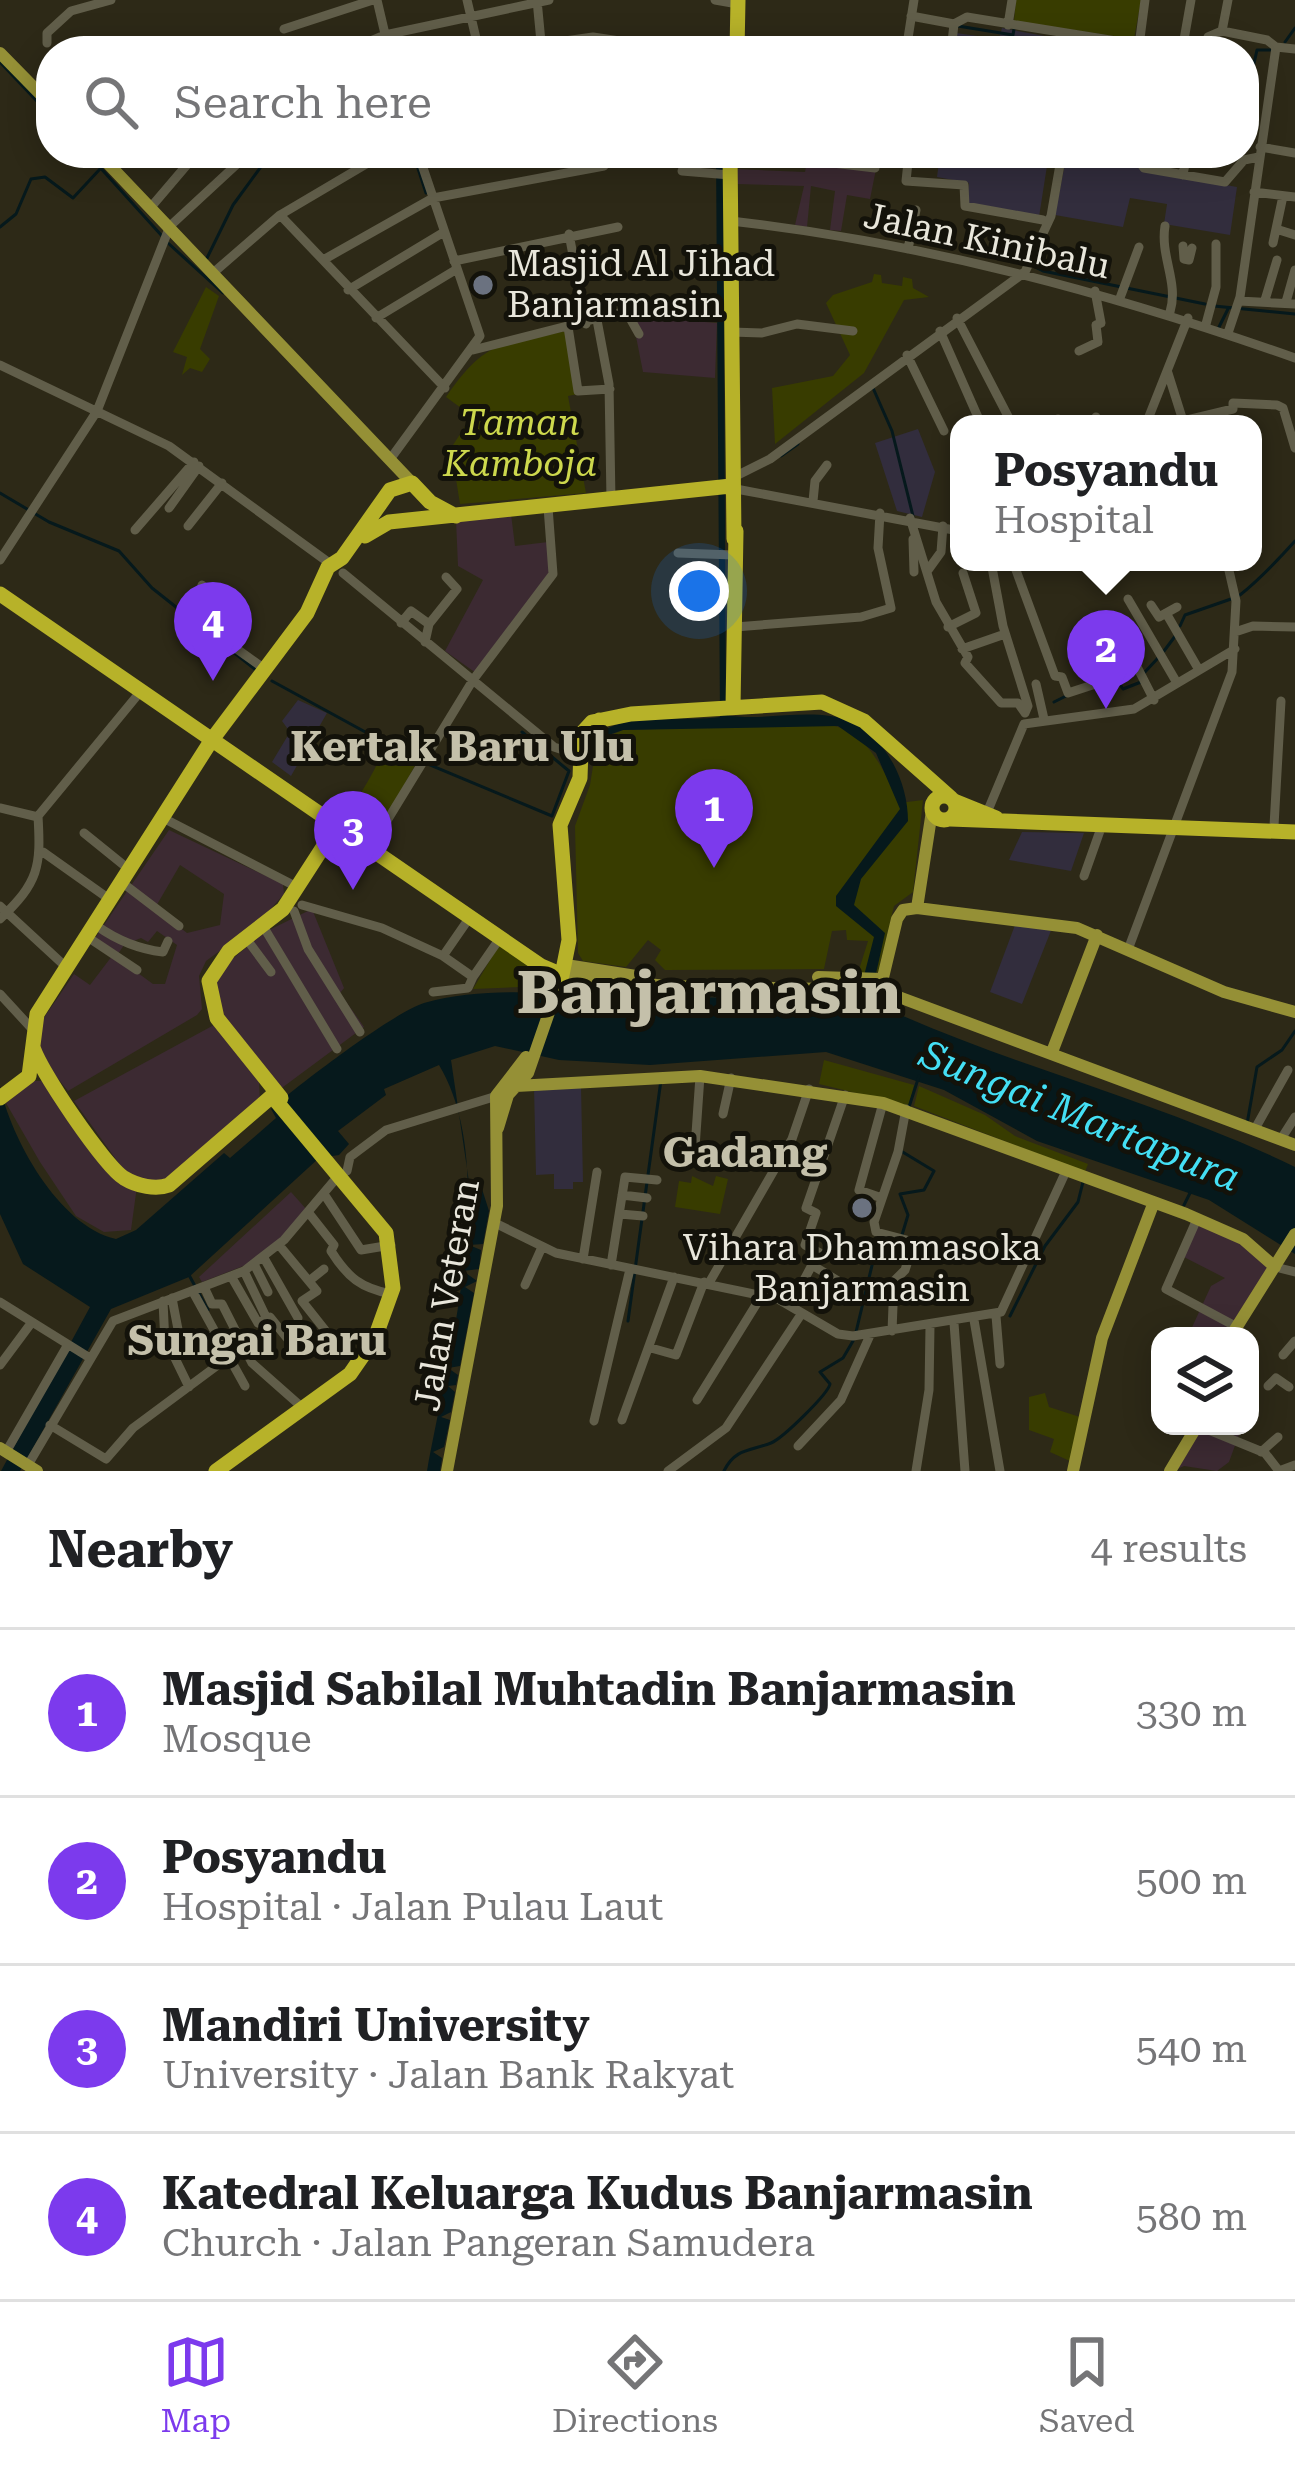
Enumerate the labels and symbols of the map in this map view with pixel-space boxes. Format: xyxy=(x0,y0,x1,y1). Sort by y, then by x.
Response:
street label: Jalan Kinibalu xyxy=(860,194,1114,288)
place label: Masjid Al Jihad Banjarmasin xyxy=(507,243,775,326)
marker: Masjid Al Jihad Banjarmasin xyxy=(470,272,496,298)
park label: Taman Kamboja xyxy=(442,402,597,485)
your location xyxy=(669,561,729,621)
pin: 4 xyxy=(174,582,252,681)
pin: 2 xyxy=(1067,610,1145,709)
district label: Kertak Baru Ulu xyxy=(290,722,634,771)
pin: 1 xyxy=(675,769,753,868)
pin: 3 xyxy=(314,791,392,890)
district label: Banjarmasin xyxy=(517,957,901,1028)
water label: Sungai Martapura xyxy=(913,1031,1247,1201)
district label: Gadang xyxy=(663,1128,827,1177)
street label: Jalan Veteran xyxy=(406,1176,488,1414)
marker: Vihara Dhammasoka Banjarmasin xyxy=(849,1195,875,1221)
place label: Vihara Dhammasoka Banjarmasin xyxy=(683,1227,1042,1310)
district label: Sungai Baru xyxy=(128,1316,386,1365)

